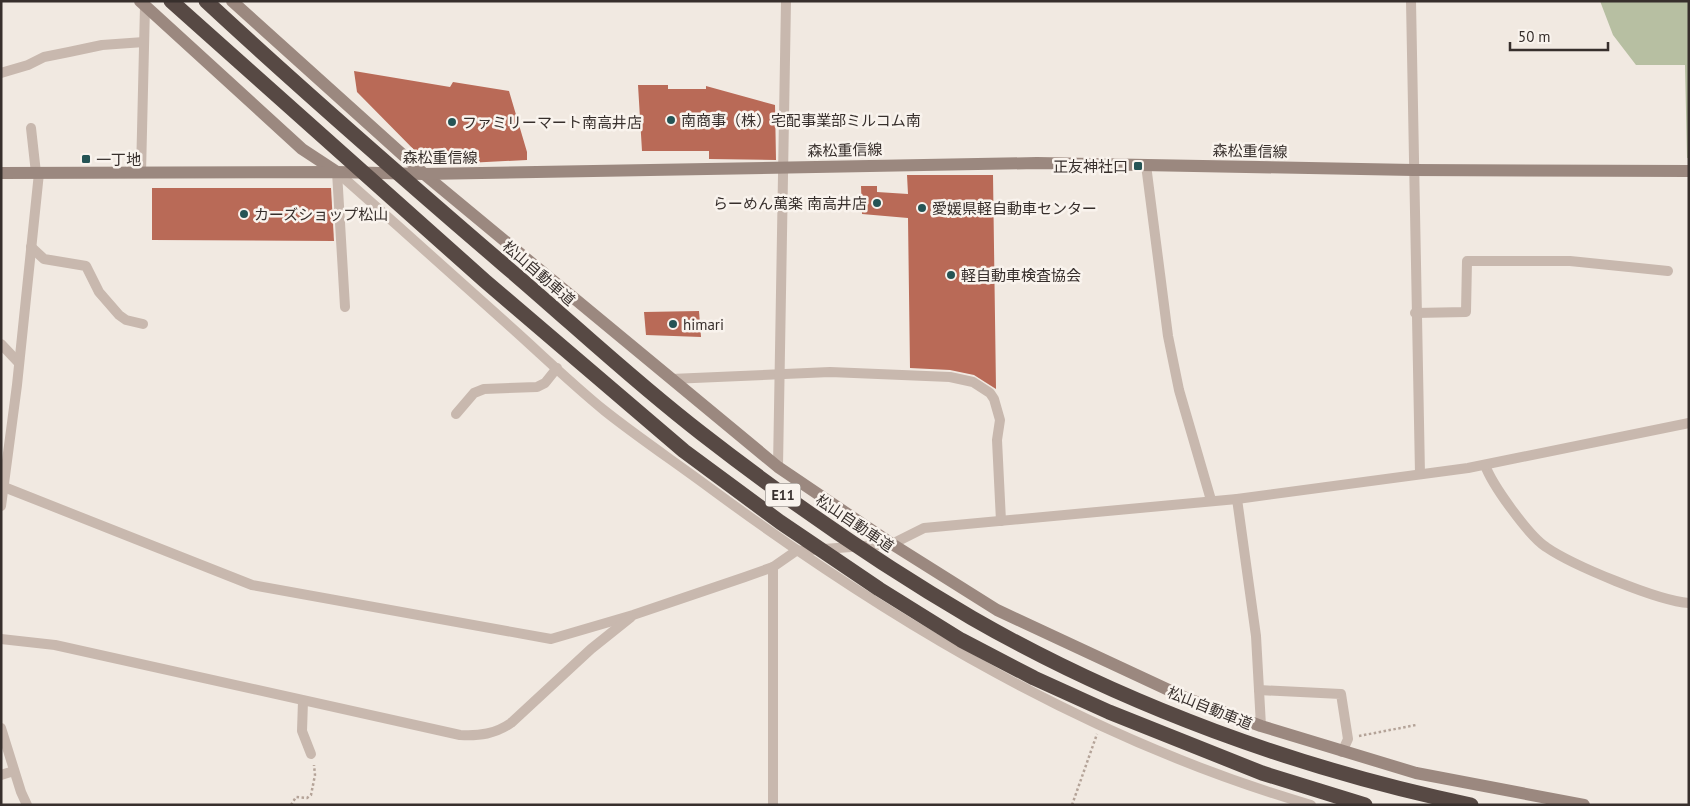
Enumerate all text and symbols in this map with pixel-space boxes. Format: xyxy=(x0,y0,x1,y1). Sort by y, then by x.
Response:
scale bar xyxy=(1510,20,1608,52)
text: 50 m xyxy=(1518,27,1551,46)
place label: 南商事（株）宅配事業部ミルコム南 xyxy=(681,111,921,130)
place label: ファミリーマート南高井店 xyxy=(462,113,642,132)
marker: 南商事（株）宅配事業部ミルコム南 xyxy=(665,114,677,126)
marker: ファミリーマート南高井店 xyxy=(446,116,458,128)
street label: 森松重信線 xyxy=(807,140,883,160)
street label: 森松重信線 xyxy=(1212,141,1288,161)
street label: 森松重信線 xyxy=(402,148,478,167)
place label: 一丁地 xyxy=(96,150,141,169)
marker: 一丁地 xyxy=(80,153,92,165)
place label: 正友神社口 xyxy=(1053,157,1128,176)
marker: 正友神社口 xyxy=(1132,160,1144,172)
place label: らーめん萬楽 南高井店 xyxy=(713,194,867,213)
marker: らーめん萬楽 南高井店 xyxy=(871,197,883,209)
place label: 愛媛県軽自動車センター xyxy=(932,199,1097,218)
marker: 愛媛県軽自動車センター xyxy=(916,202,928,214)
place label: カーズショップ松山 xyxy=(254,205,388,224)
marker: カーズショップ松山 xyxy=(238,208,250,220)
street label: 松山自動車道 xyxy=(499,236,579,310)
place label: 軽自動車検査協会 xyxy=(961,266,1081,285)
marker: 軽自動車検査協会 xyxy=(945,269,957,281)
place label: himari xyxy=(683,315,724,334)
marker: himari xyxy=(667,318,679,330)
road number: E11 xyxy=(766,484,800,506)
street label: 松山自動車道 xyxy=(812,490,898,556)
street label: 松山自動車道 xyxy=(1165,682,1255,734)

